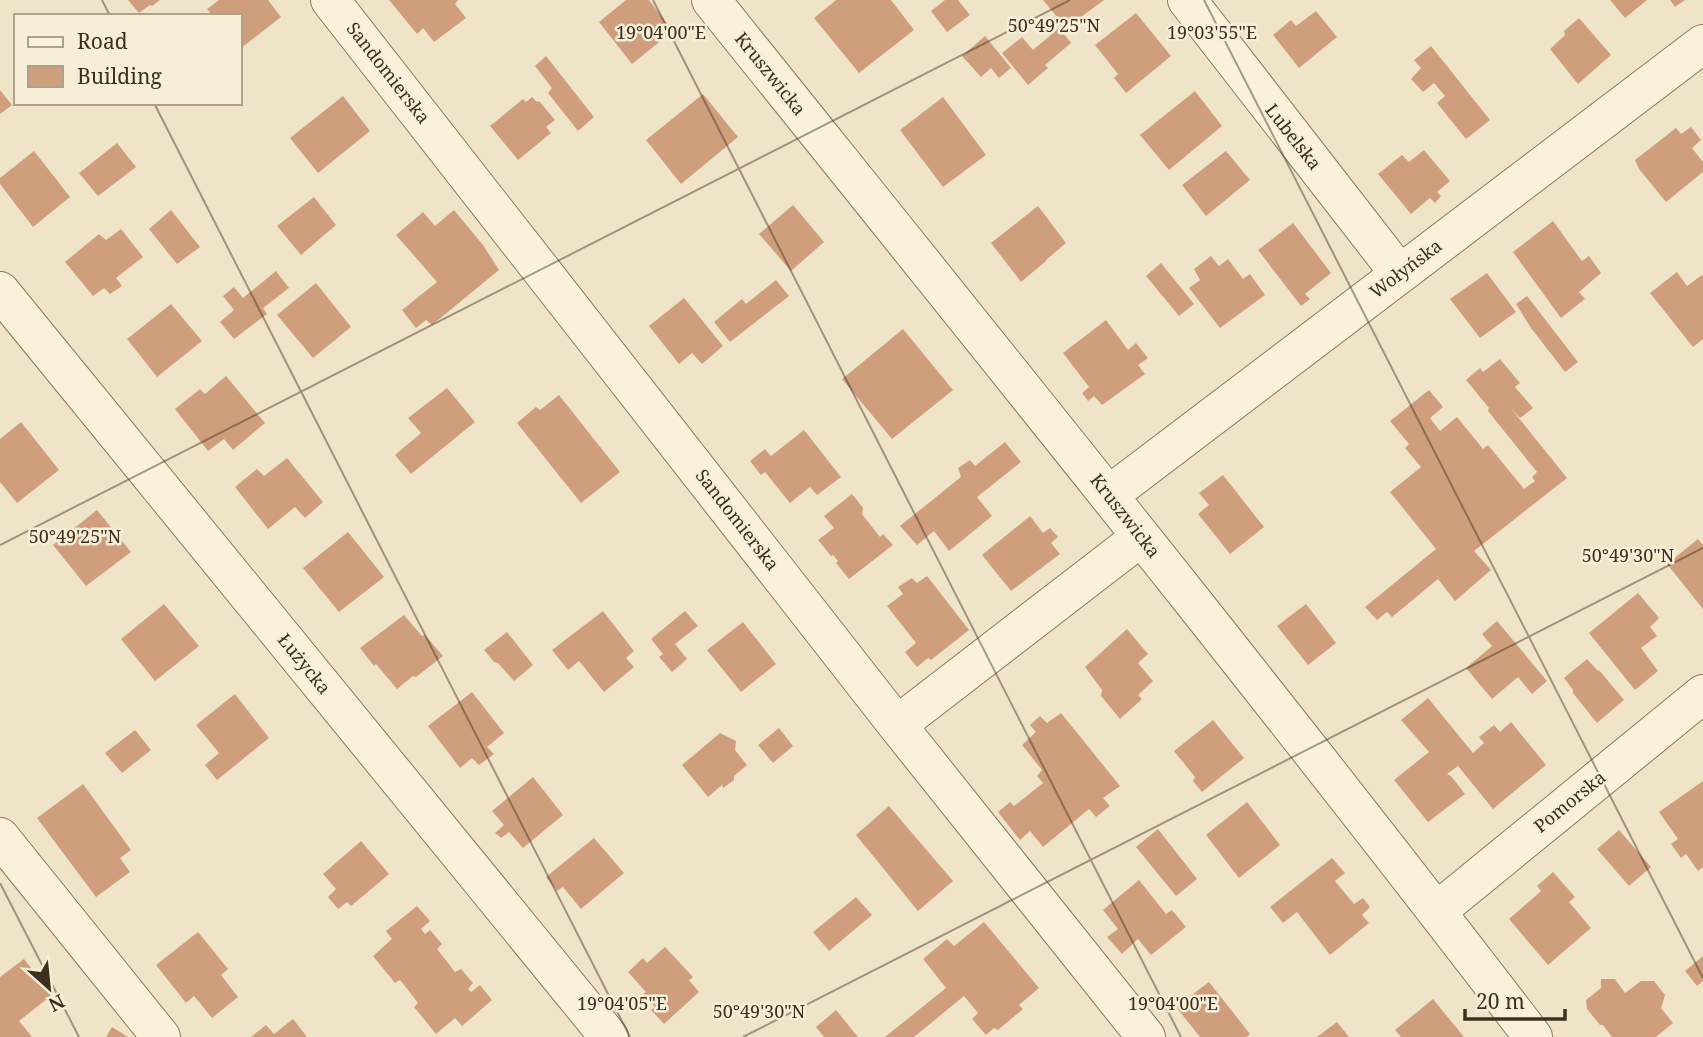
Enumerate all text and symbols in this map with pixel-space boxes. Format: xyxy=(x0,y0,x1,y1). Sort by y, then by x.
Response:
text: 50°49'25"N xyxy=(1008,13,1101,37)
legend xyxy=(14,14,242,105)
street label: Sandomierska xyxy=(342,17,436,128)
text: 19°04'00"E xyxy=(616,20,706,44)
text: 19°03'55"E xyxy=(1167,20,1257,44)
text: Road xyxy=(77,27,128,55)
street label: Kruszwicka xyxy=(730,27,812,120)
text: Building xyxy=(77,62,162,90)
street label: Lubelska xyxy=(1260,98,1327,174)
street label: Wołyńska xyxy=(1364,233,1446,303)
street label: Sandomierska xyxy=(691,464,785,575)
street label: Kruszwicka xyxy=(1085,468,1166,562)
text: 50°49'25"N xyxy=(29,524,122,548)
text: 50°49'30"N xyxy=(1582,543,1675,567)
street label: Łużycka xyxy=(273,628,337,699)
street label: Pomorska xyxy=(1528,765,1610,838)
north arrow xyxy=(14,953,84,1023)
scale bar xyxy=(1465,978,1565,1022)
text: 20 m xyxy=(1476,987,1525,1015)
text: N xyxy=(44,988,69,1018)
text: 19°04'05"E xyxy=(577,991,667,1015)
text: 19°04'00"E xyxy=(1128,991,1218,1015)
text: 50°49'30"N xyxy=(713,999,806,1023)

